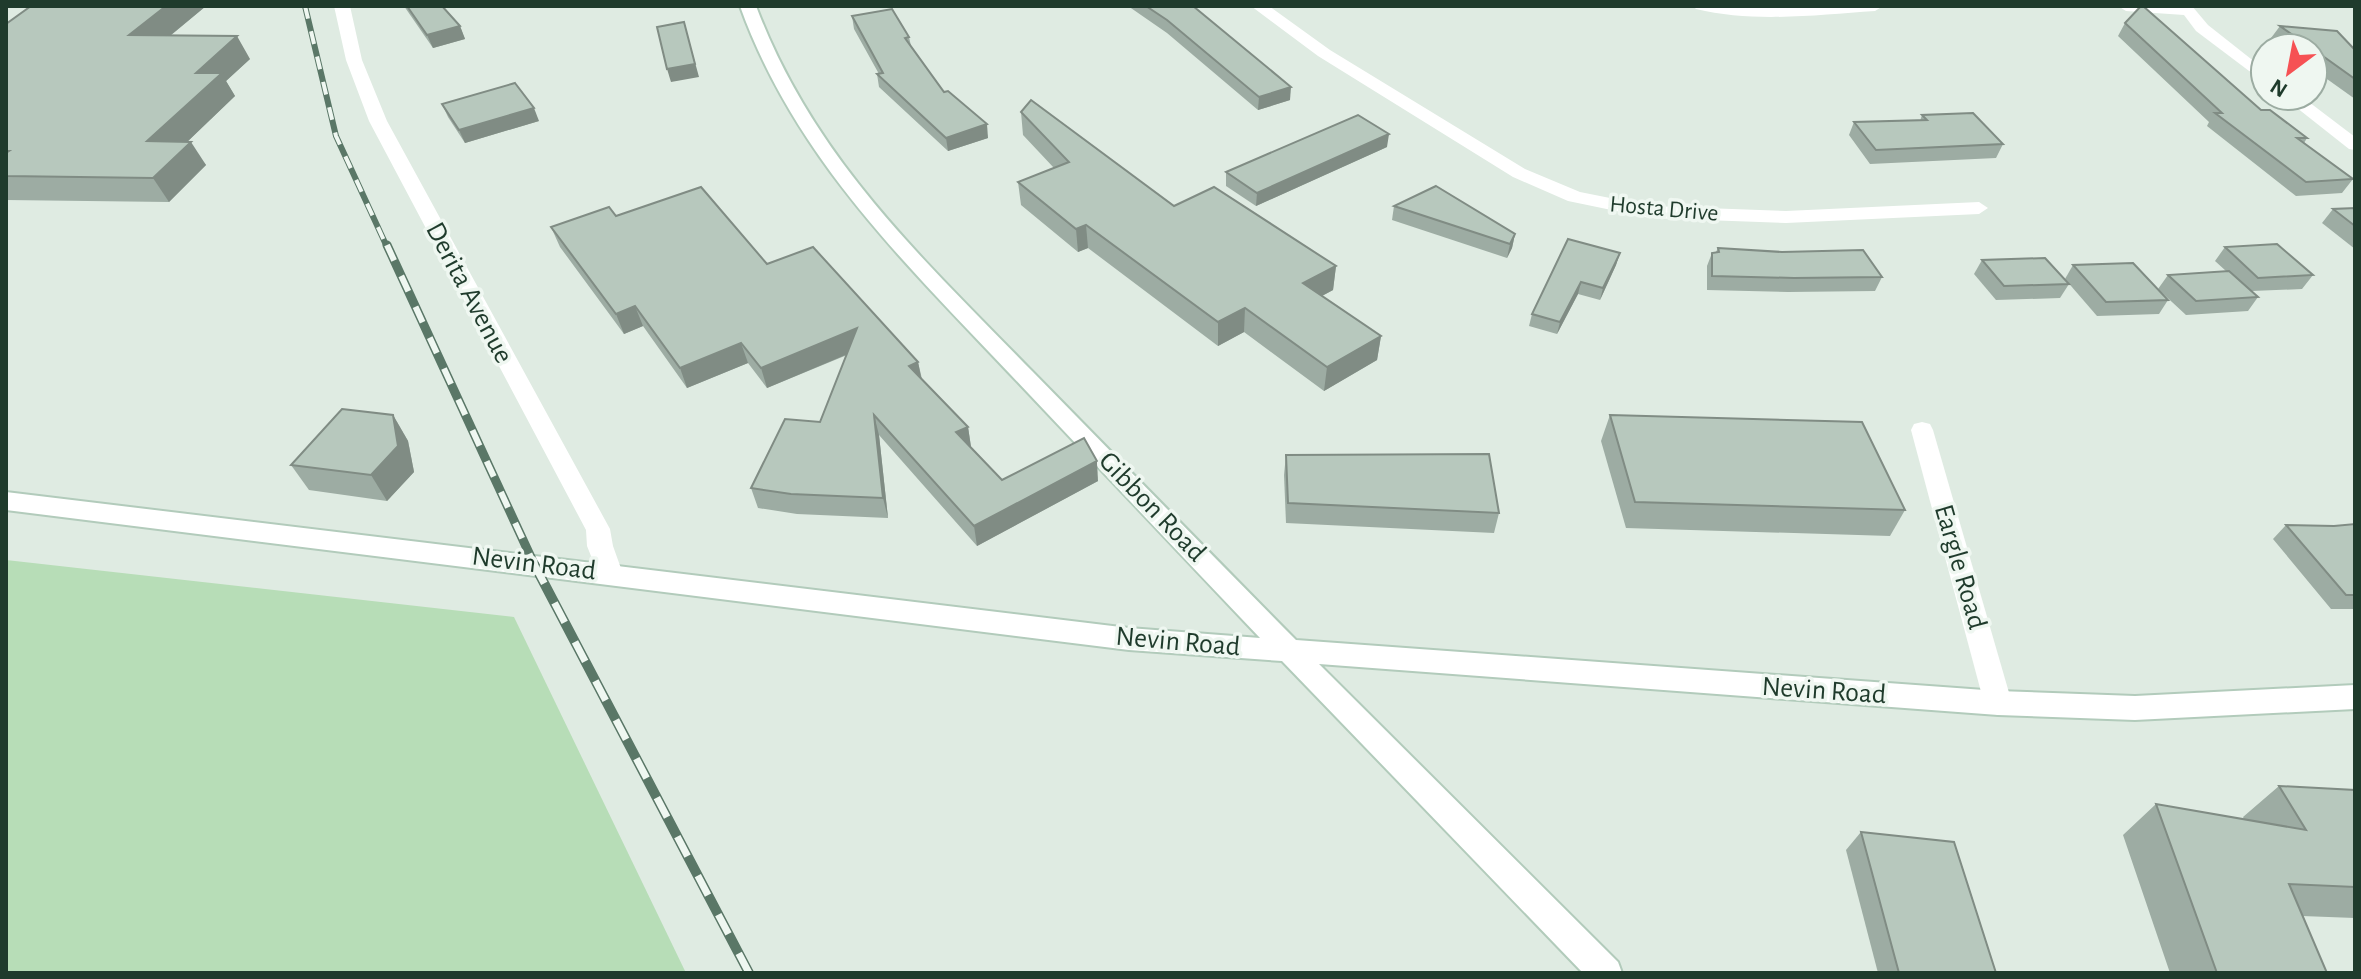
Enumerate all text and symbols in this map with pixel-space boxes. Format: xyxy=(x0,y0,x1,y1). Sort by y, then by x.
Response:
north arrow xyxy=(2249,32,2329,112)
text: N xyxy=(2267,75,2291,101)
street label: Hosta Drive xyxy=(1609,192,1719,226)
street label: Derita Avenue xyxy=(420,218,518,368)
street label: Gibbon Road xyxy=(1093,447,1211,567)
street label: Eargle Road xyxy=(1929,501,1991,633)
street label: Nevin Road xyxy=(470,542,598,586)
street label: Nevin Road xyxy=(1115,623,1241,661)
street label: Nevin Road xyxy=(1761,673,1887,709)

